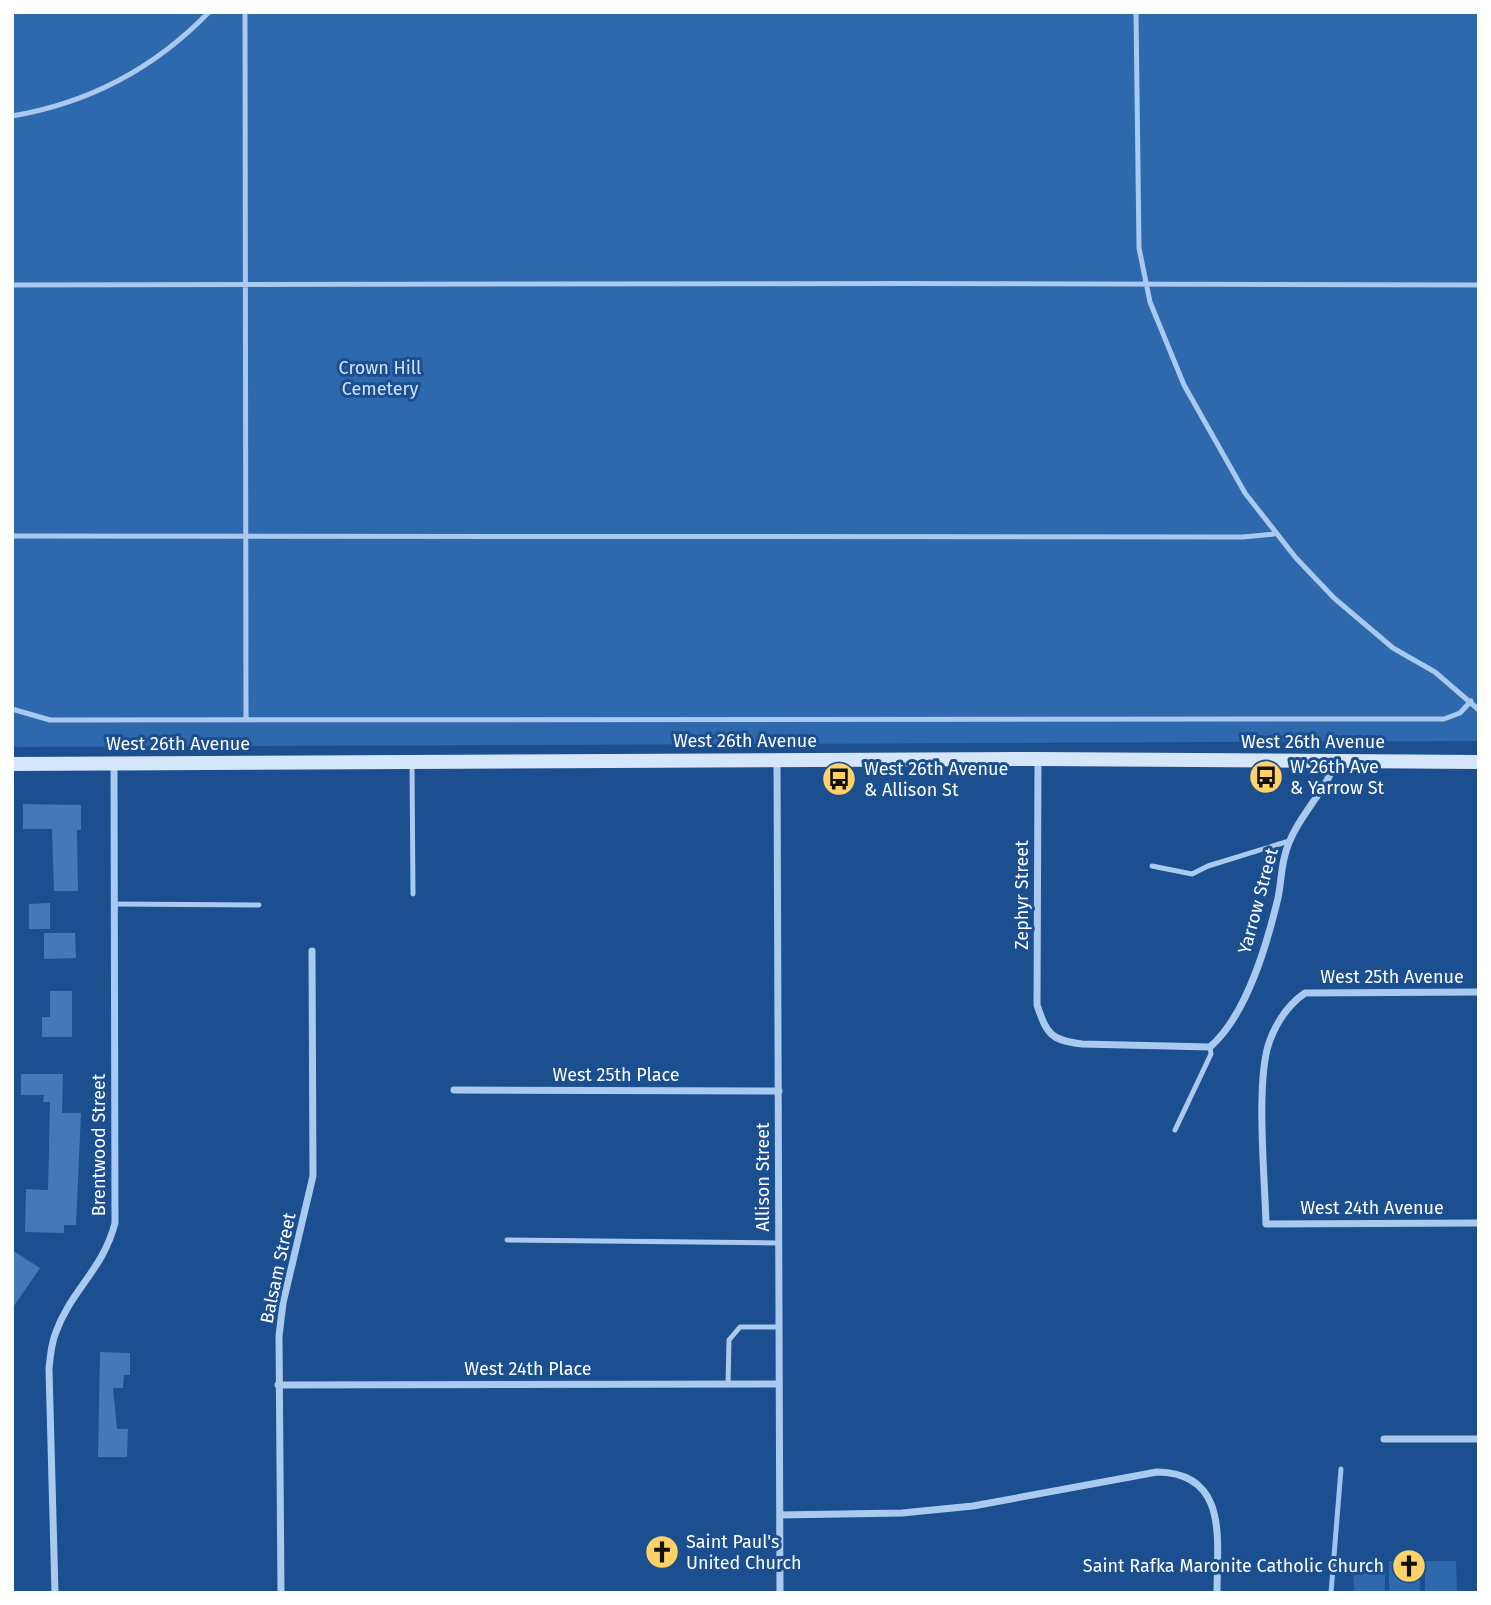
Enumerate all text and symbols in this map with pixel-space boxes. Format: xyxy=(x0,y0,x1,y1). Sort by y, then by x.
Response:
park label: Crown Hill Cemetery xyxy=(339,357,421,400)
street label: West 26th Avenue xyxy=(673,730,817,752)
street label: West 26th Avenue xyxy=(1241,731,1385,753)
street label: West 26th Avenue xyxy=(106,733,250,755)
place label: W 26th Ave & Yarrow St xyxy=(1290,756,1385,799)
place label: West 26th Avenue & Allison St xyxy=(864,758,1008,801)
bus stop icon: W 26th Ave & Yarrow St xyxy=(1247,758,1285,796)
bus stop icon: West 26th Avenue & Allison St xyxy=(820,760,858,798)
street label: Zephyr Street xyxy=(1011,840,1033,950)
street label: Yarrow Street xyxy=(1233,845,1283,956)
street label: West 25th Avenue xyxy=(1320,966,1464,988)
street label: West 25th Place xyxy=(552,1064,680,1086)
street label: Brentwood Street xyxy=(88,1073,110,1216)
street label: Allison Street xyxy=(752,1122,774,1232)
street label: West 24th Avenue xyxy=(1300,1197,1444,1219)
street label: Balsam Street xyxy=(256,1210,301,1325)
street label: West 24th Place xyxy=(464,1358,592,1380)
place label: Saint Paul's United Church xyxy=(686,1531,802,1574)
church icon: Saint Paul's United Church xyxy=(643,1533,681,1571)
church icon: Saint Rafka Maronite Catholic Church xyxy=(1390,1547,1428,1585)
place label: Saint Rafka Maronite Catholic Church xyxy=(1083,1555,1384,1577)

